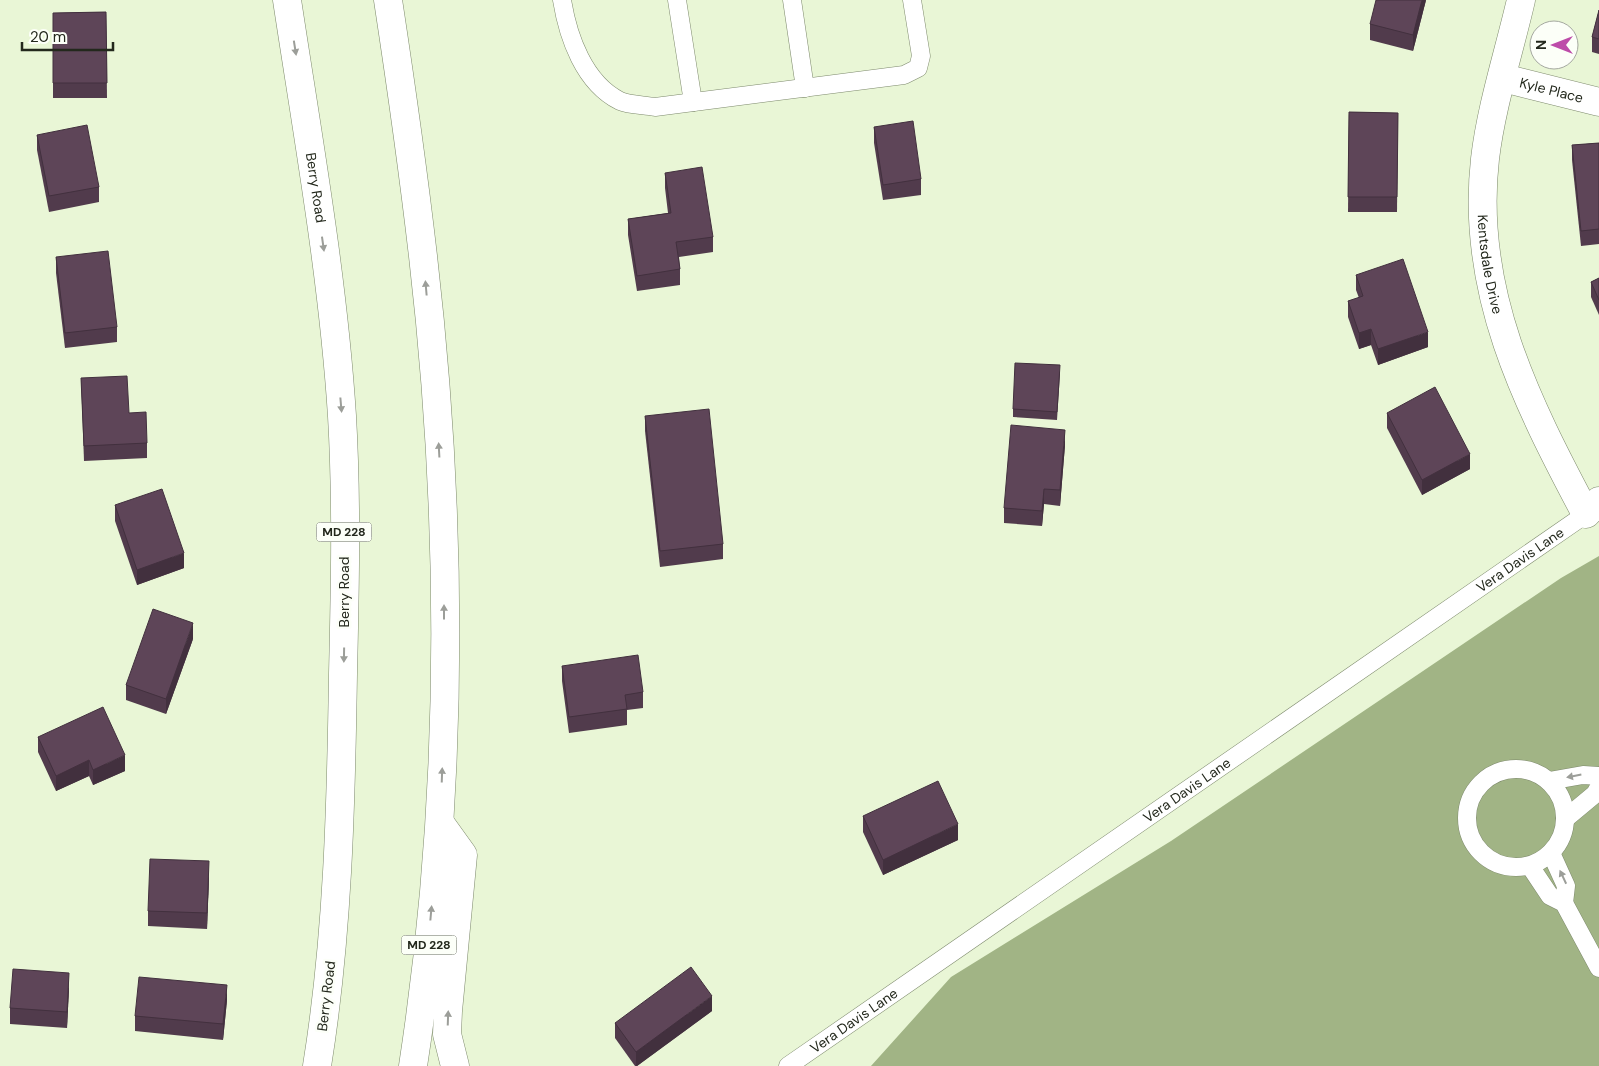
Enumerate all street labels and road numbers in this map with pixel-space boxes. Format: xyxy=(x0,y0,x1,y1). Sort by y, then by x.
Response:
street label: Kyle Place xyxy=(1518,74,1585,107)
street label: Berry Road xyxy=(302,151,330,224)
street label: Kentsdale Drive xyxy=(1474,214,1507,316)
road number: MD 228 xyxy=(316,522,372,542)
street label: Vera Davis Lane xyxy=(1473,523,1567,596)
street label: Berry Road xyxy=(335,557,353,627)
street label: Vera Davis Lane xyxy=(1140,754,1234,827)
road number: MD 228 xyxy=(402,936,456,954)
street label: Berry Road xyxy=(313,960,339,1032)
street label: Vera Davis Lane xyxy=(807,984,901,1057)

